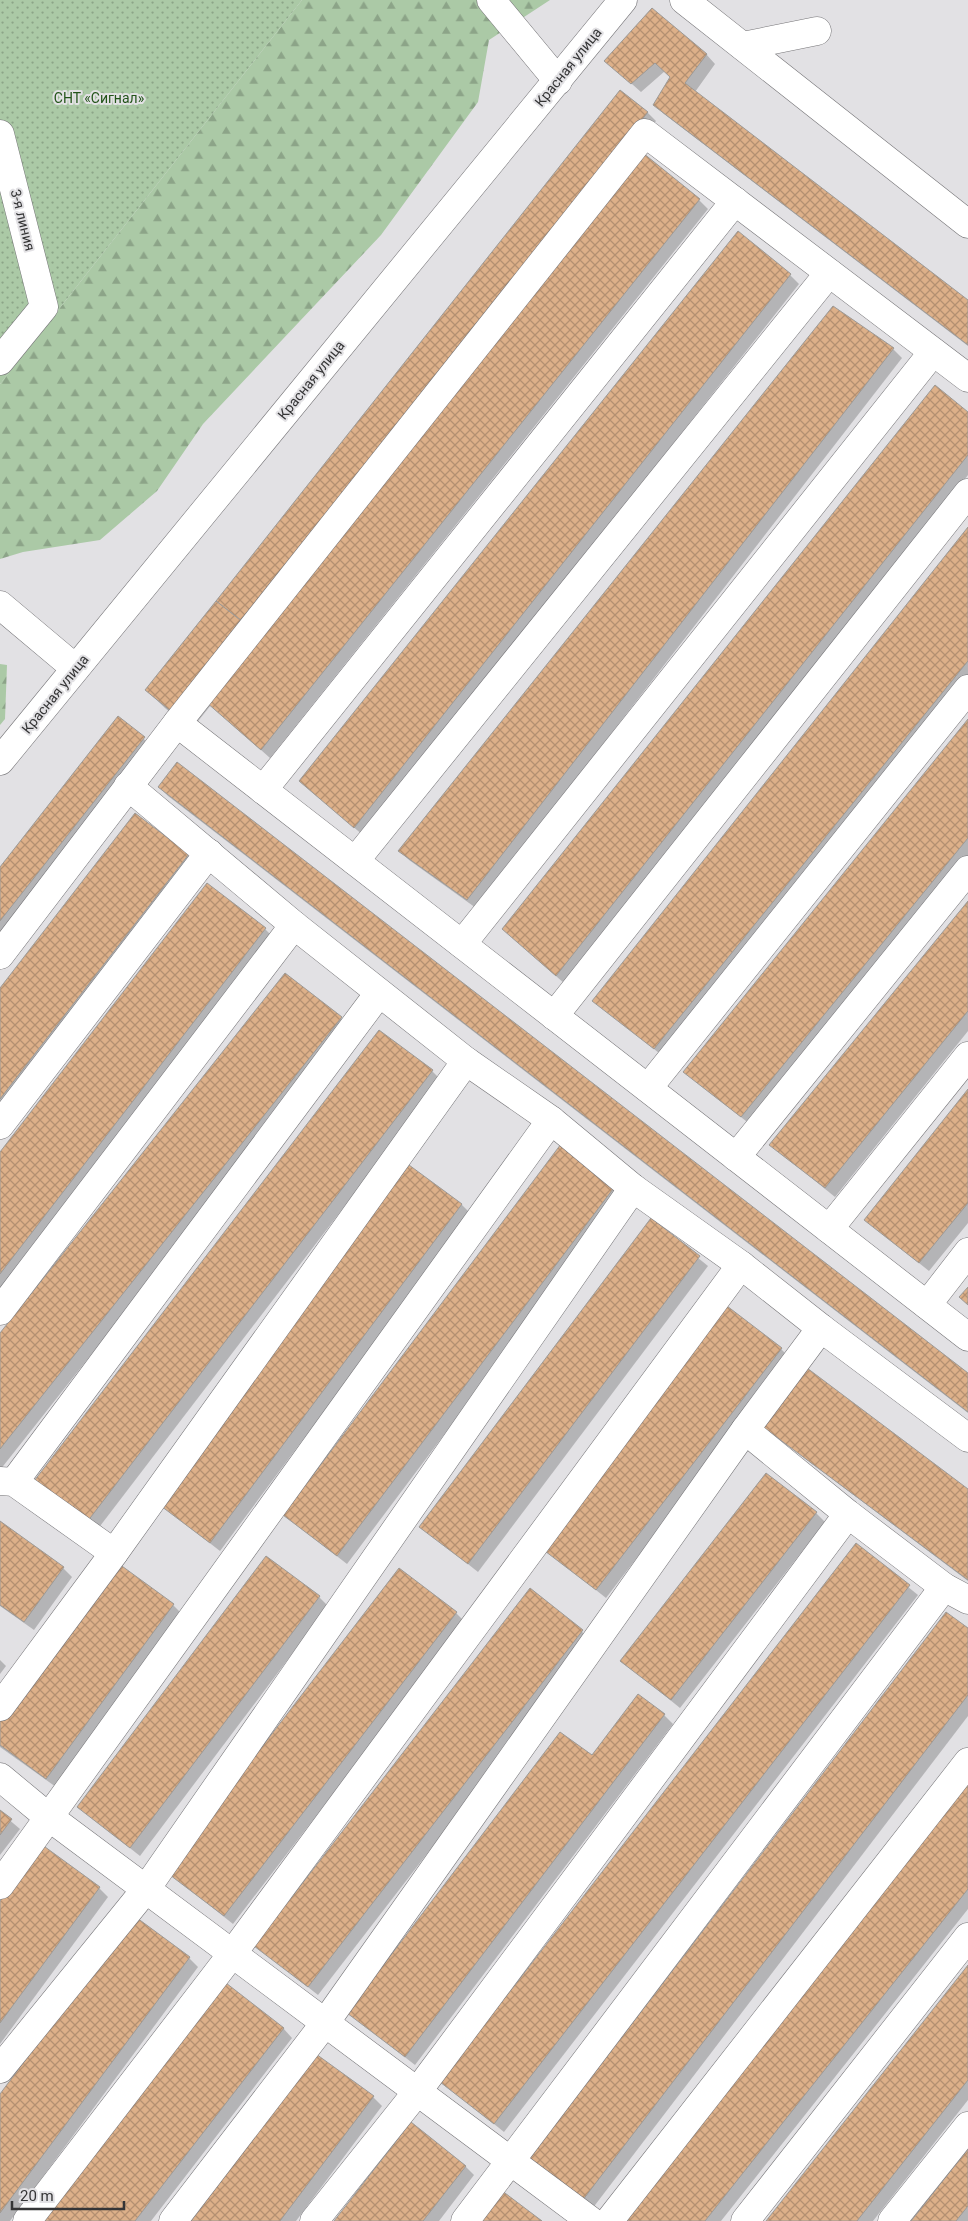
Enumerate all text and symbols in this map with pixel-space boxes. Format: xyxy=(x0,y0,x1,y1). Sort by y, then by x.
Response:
street label: Красная улица xyxy=(531,24,605,110)
park label: СНТ «Сигнал» xyxy=(54,90,145,106)
street label: 3-я линия xyxy=(8,188,38,252)
street label: Красная улица xyxy=(274,337,348,423)
street label: Красная улица xyxy=(18,651,92,737)
scale bar xyxy=(12,2178,125,2210)
text: 20 m xyxy=(20,2187,54,2205)

